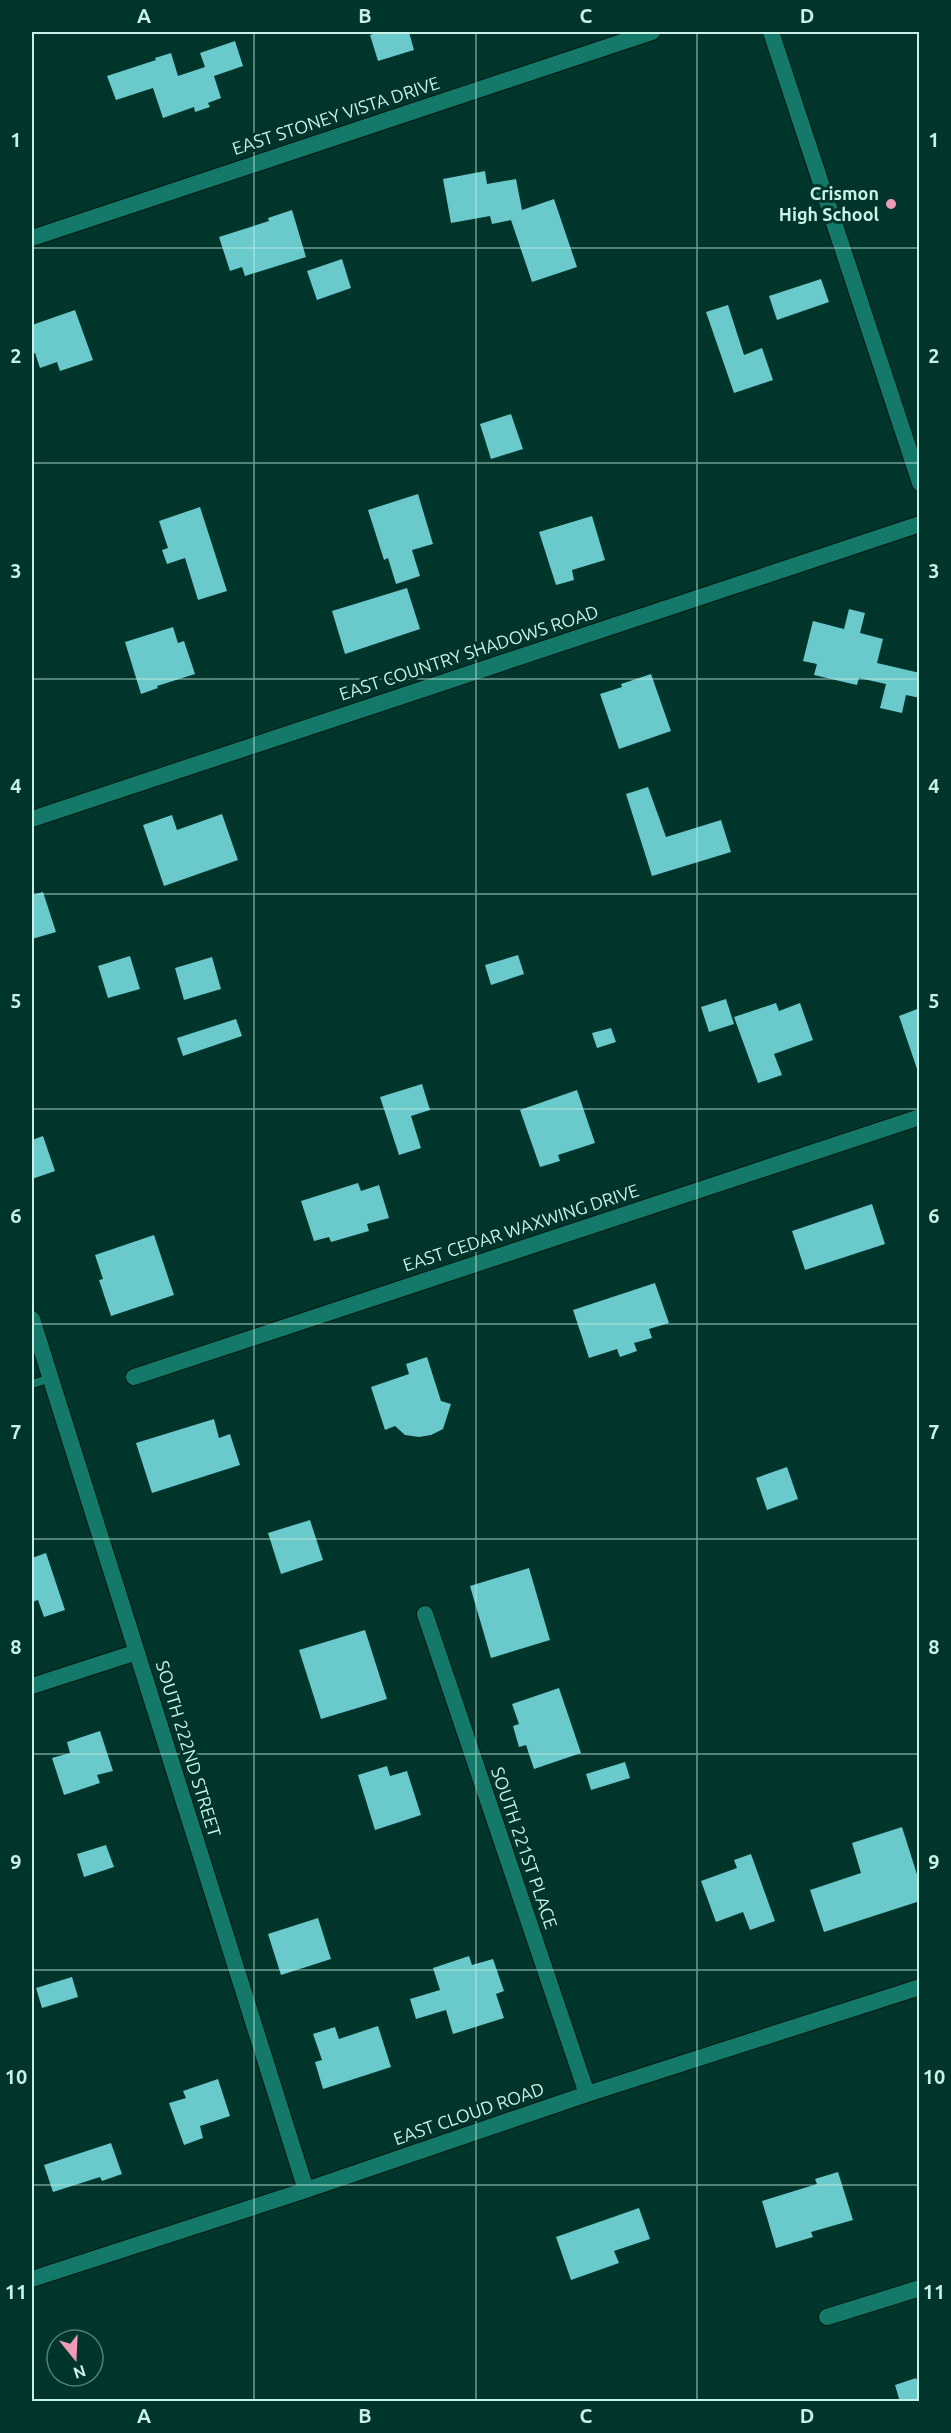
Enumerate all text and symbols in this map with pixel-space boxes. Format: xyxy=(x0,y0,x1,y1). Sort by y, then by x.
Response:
text: A xyxy=(137,4,151,27)
text: B xyxy=(358,4,372,27)
text: C xyxy=(580,4,593,27)
text: D xyxy=(800,4,814,27)
street label: EAST STONEY VISTA DRIVE xyxy=(230,72,442,158)
text: 1 xyxy=(10,128,22,151)
text: 1 xyxy=(928,128,940,151)
place label: Crismon High School xyxy=(779,183,880,224)
marker: Crismon High School xyxy=(884,197,898,211)
text: 2 xyxy=(10,344,22,367)
text: 2 xyxy=(928,344,940,367)
text: 3 xyxy=(10,559,22,582)
text: 3 xyxy=(928,559,940,582)
street label: EAST COUNTRY SHADOWS ROAD xyxy=(337,601,601,703)
text: 4 xyxy=(10,774,22,797)
text: 4 xyxy=(928,774,940,797)
text: 5 xyxy=(10,989,22,1012)
text: 5 xyxy=(928,989,940,1012)
street label: EAST CEDAR WAXWING DRIVE xyxy=(400,1179,641,1275)
text: 6 xyxy=(10,1204,22,1227)
text: 6 xyxy=(928,1204,940,1227)
text: 7 xyxy=(10,1420,22,1443)
text: 7 xyxy=(928,1420,940,1443)
text: 8 xyxy=(10,1635,22,1658)
text: 8 xyxy=(928,1635,940,1658)
street label: SOUTH 222ND STREET xyxy=(153,1658,225,1839)
street label: SOUTH 221ST PLACE xyxy=(488,1764,562,1931)
text: 9 xyxy=(10,1850,22,1873)
text: 9 xyxy=(928,1850,940,1873)
text: 10 xyxy=(5,2065,27,2088)
text: 10 xyxy=(923,2065,945,2088)
street label: EAST CLOUD ROAD xyxy=(391,2078,547,2148)
text: 11 xyxy=(5,2280,27,2303)
text: 11 xyxy=(923,2280,945,2303)
north arrow xyxy=(45,2328,105,2388)
text: N xyxy=(71,2362,88,2383)
text: A xyxy=(137,2404,151,2427)
text: B xyxy=(358,2404,372,2427)
text: C xyxy=(580,2404,593,2427)
text: D xyxy=(800,2404,814,2427)

